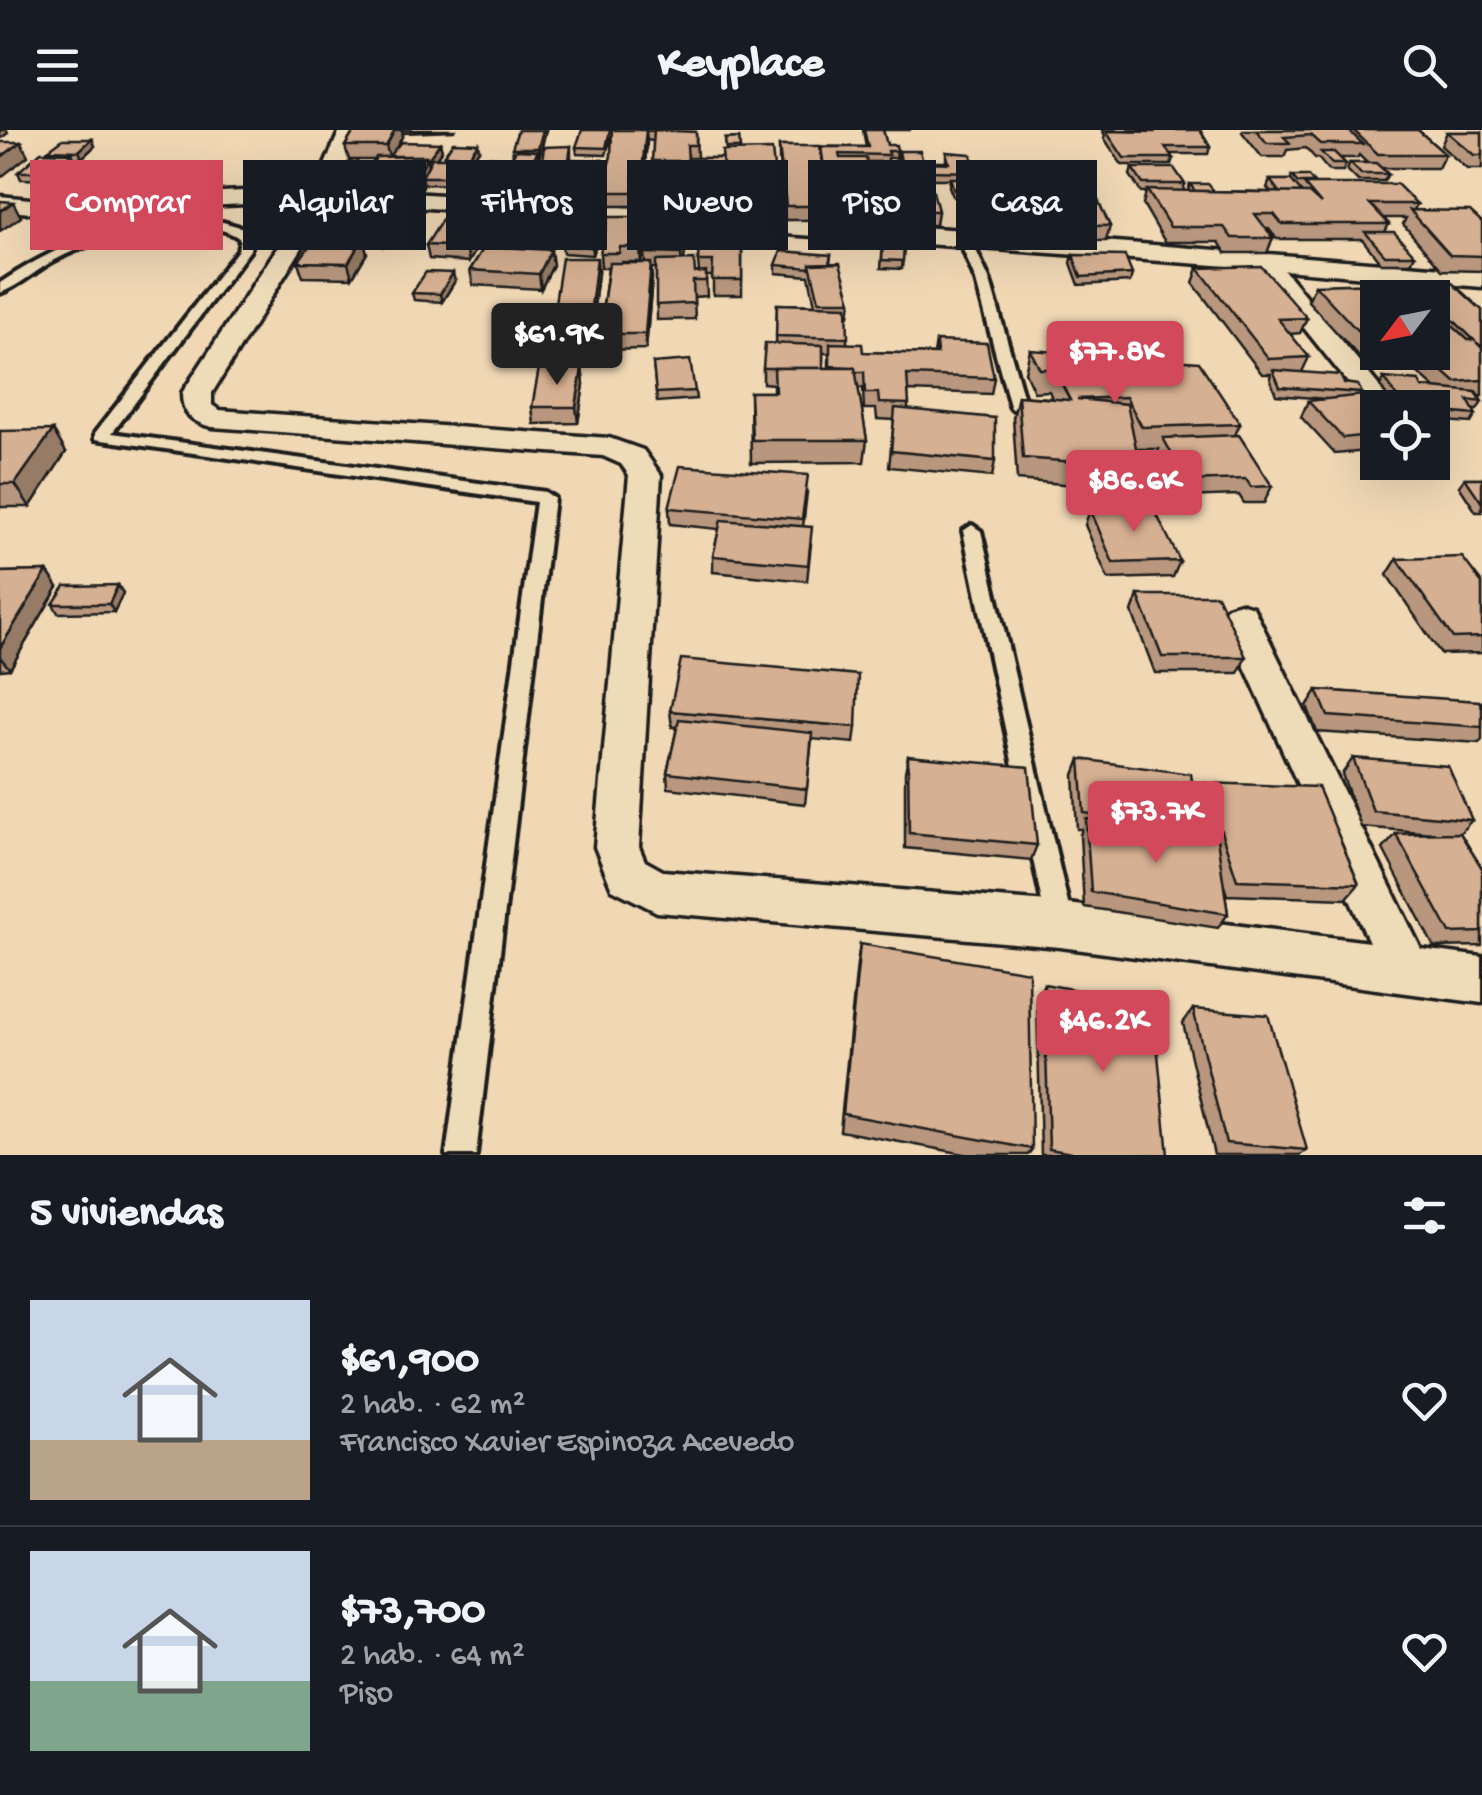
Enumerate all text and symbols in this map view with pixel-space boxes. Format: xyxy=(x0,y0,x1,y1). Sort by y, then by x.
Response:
icon: menu xyxy=(30,38,85,93)
icon: search xyxy=(1397,38,1452,93)
text: Keyplace xyxy=(658,39,824,92)
chip: Comprar xyxy=(30,160,223,250)
chip: Alquilar xyxy=(243,160,426,250)
chip: Filtros xyxy=(446,160,607,250)
chip: Nuevo xyxy=(627,160,788,250)
chip: Piso xyxy=(808,160,936,250)
chip: Casa xyxy=(956,160,1097,250)
north arrow xyxy=(1360,280,1450,370)
map controls xyxy=(1360,280,1450,480)
pin: $61.9K xyxy=(476,303,638,388)
text: $61.9K xyxy=(513,316,601,354)
pin: $77.8K xyxy=(1034,321,1196,406)
text: $77.8K xyxy=(1069,334,1161,372)
button: locate xyxy=(1360,390,1450,480)
pin: $86.6K xyxy=(1053,450,1215,535)
text: $86.6K xyxy=(1088,463,1180,501)
pin: $73.7K xyxy=(1075,781,1237,866)
text: $73.7K xyxy=(1110,794,1202,832)
pin: $46.2K xyxy=(1022,990,1184,1075)
text: $46.2K xyxy=(1058,1003,1148,1041)
icon: filters xyxy=(1397,1188,1452,1243)
text: 5 viviendas xyxy=(30,1191,222,1240)
text: $61,900 xyxy=(340,1338,479,1387)
icon: home xyxy=(110,1340,230,1460)
icon: heart xyxy=(1397,1373,1452,1428)
text: 2 hab. · 62 m² xyxy=(340,1387,525,1425)
text: Francisco Xavier Espinoza Acevedo xyxy=(340,1425,794,1463)
text: $73,700 xyxy=(340,1589,485,1638)
icon: home xyxy=(110,1591,230,1711)
icon: heart xyxy=(1397,1624,1452,1679)
text: 2 hab. · 64 m² xyxy=(340,1638,525,1676)
text: Piso xyxy=(340,1676,393,1714)

